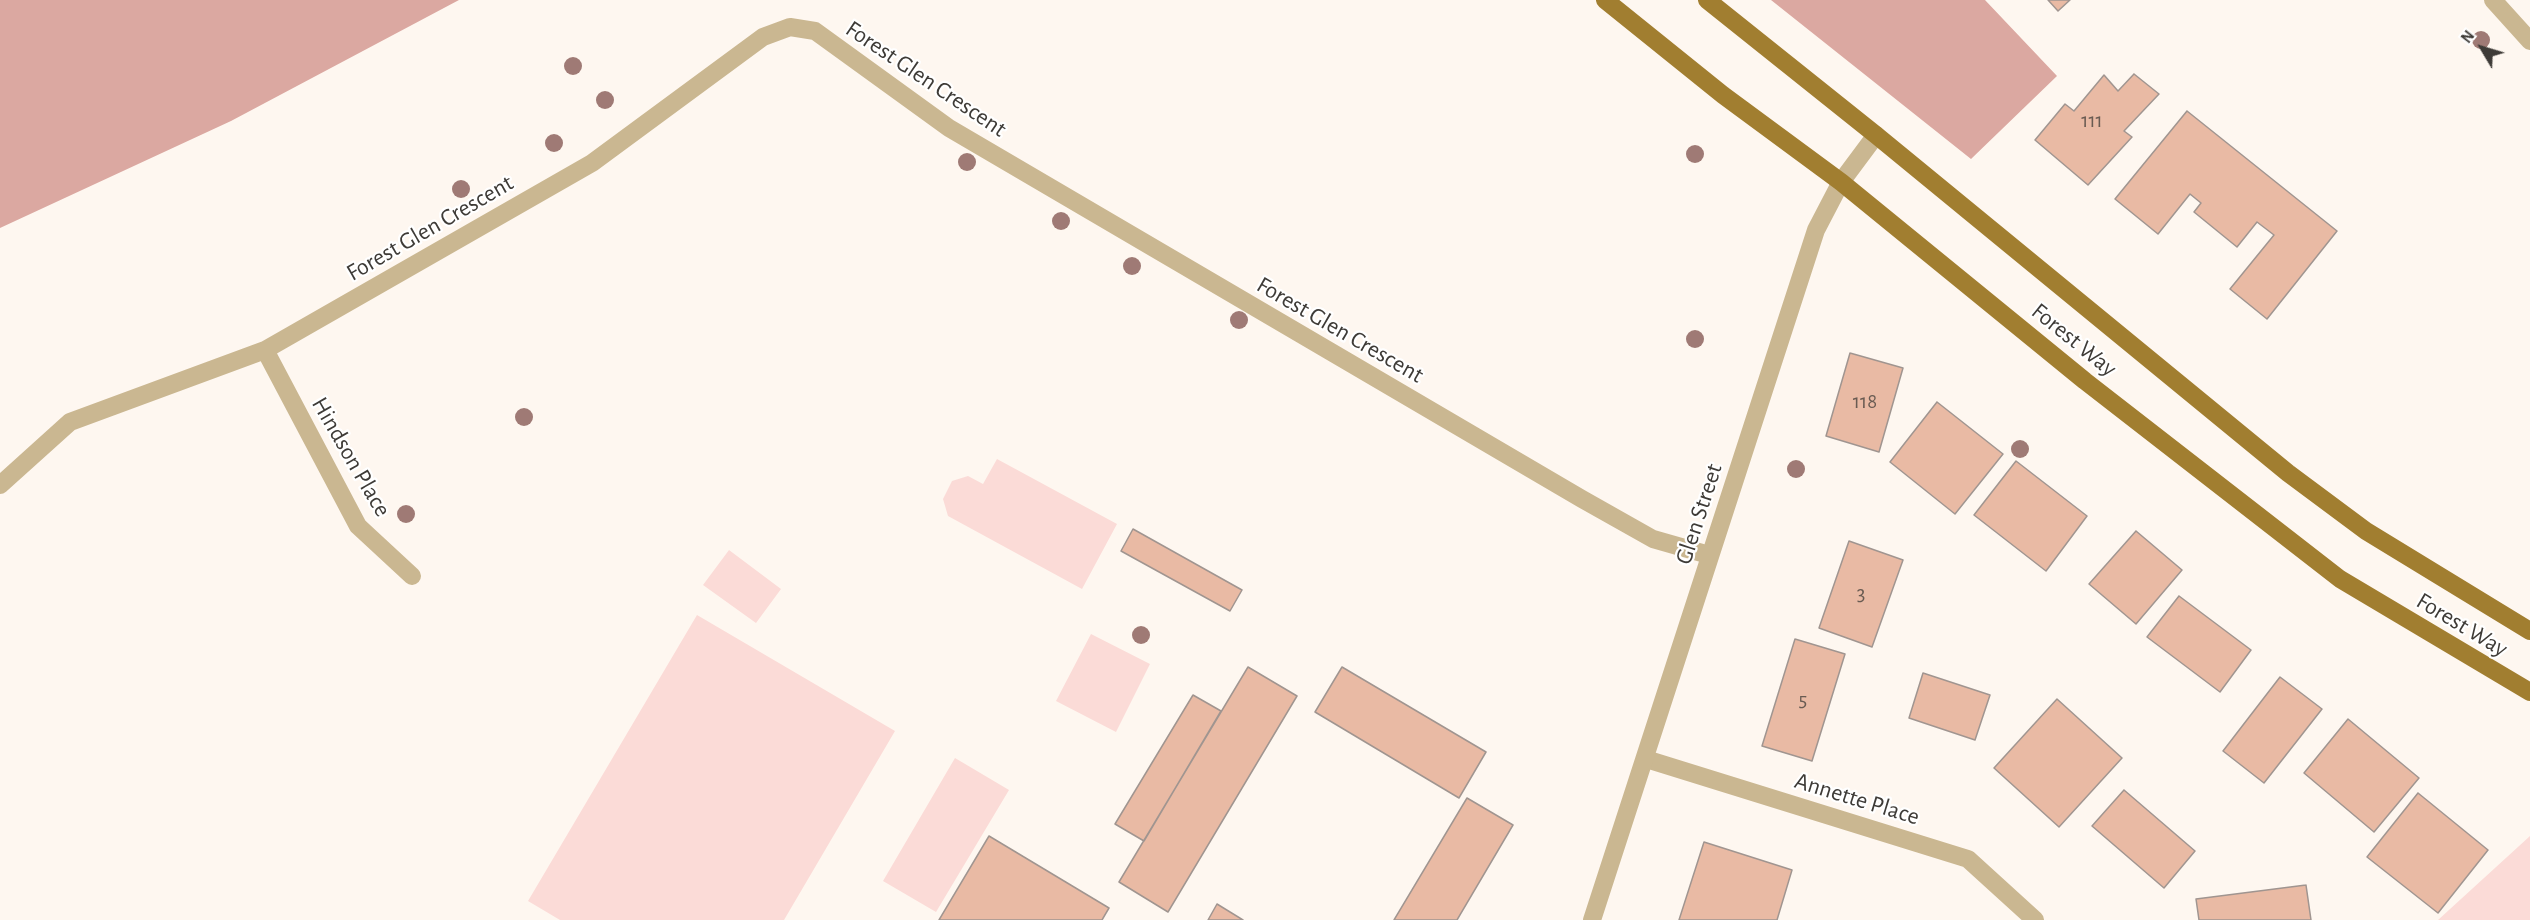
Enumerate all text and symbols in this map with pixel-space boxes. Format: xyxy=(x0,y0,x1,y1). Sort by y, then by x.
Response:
street label: Forest Glen Crescent xyxy=(840,15,1012,143)
north arrow xyxy=(2452,18,2512,78)
text: N xyxy=(2458,28,2478,46)
house number: 111 xyxy=(2081,108,2103,134)
street label: Forest Glen Crescent xyxy=(341,169,519,287)
street label: Forest Glen Crescent xyxy=(1251,271,1429,389)
street label: Forest Way xyxy=(2025,297,2123,383)
house number: 118 xyxy=(1853,389,1877,415)
street label: Hindson Place xyxy=(305,392,397,522)
street label: Glen Street xyxy=(1669,460,1729,568)
house number: 3 xyxy=(1857,581,1865,607)
street label: Forest Way xyxy=(2411,587,2513,663)
house number: 5 xyxy=(1799,687,1807,713)
street label: Annette Place xyxy=(1791,766,1923,832)

